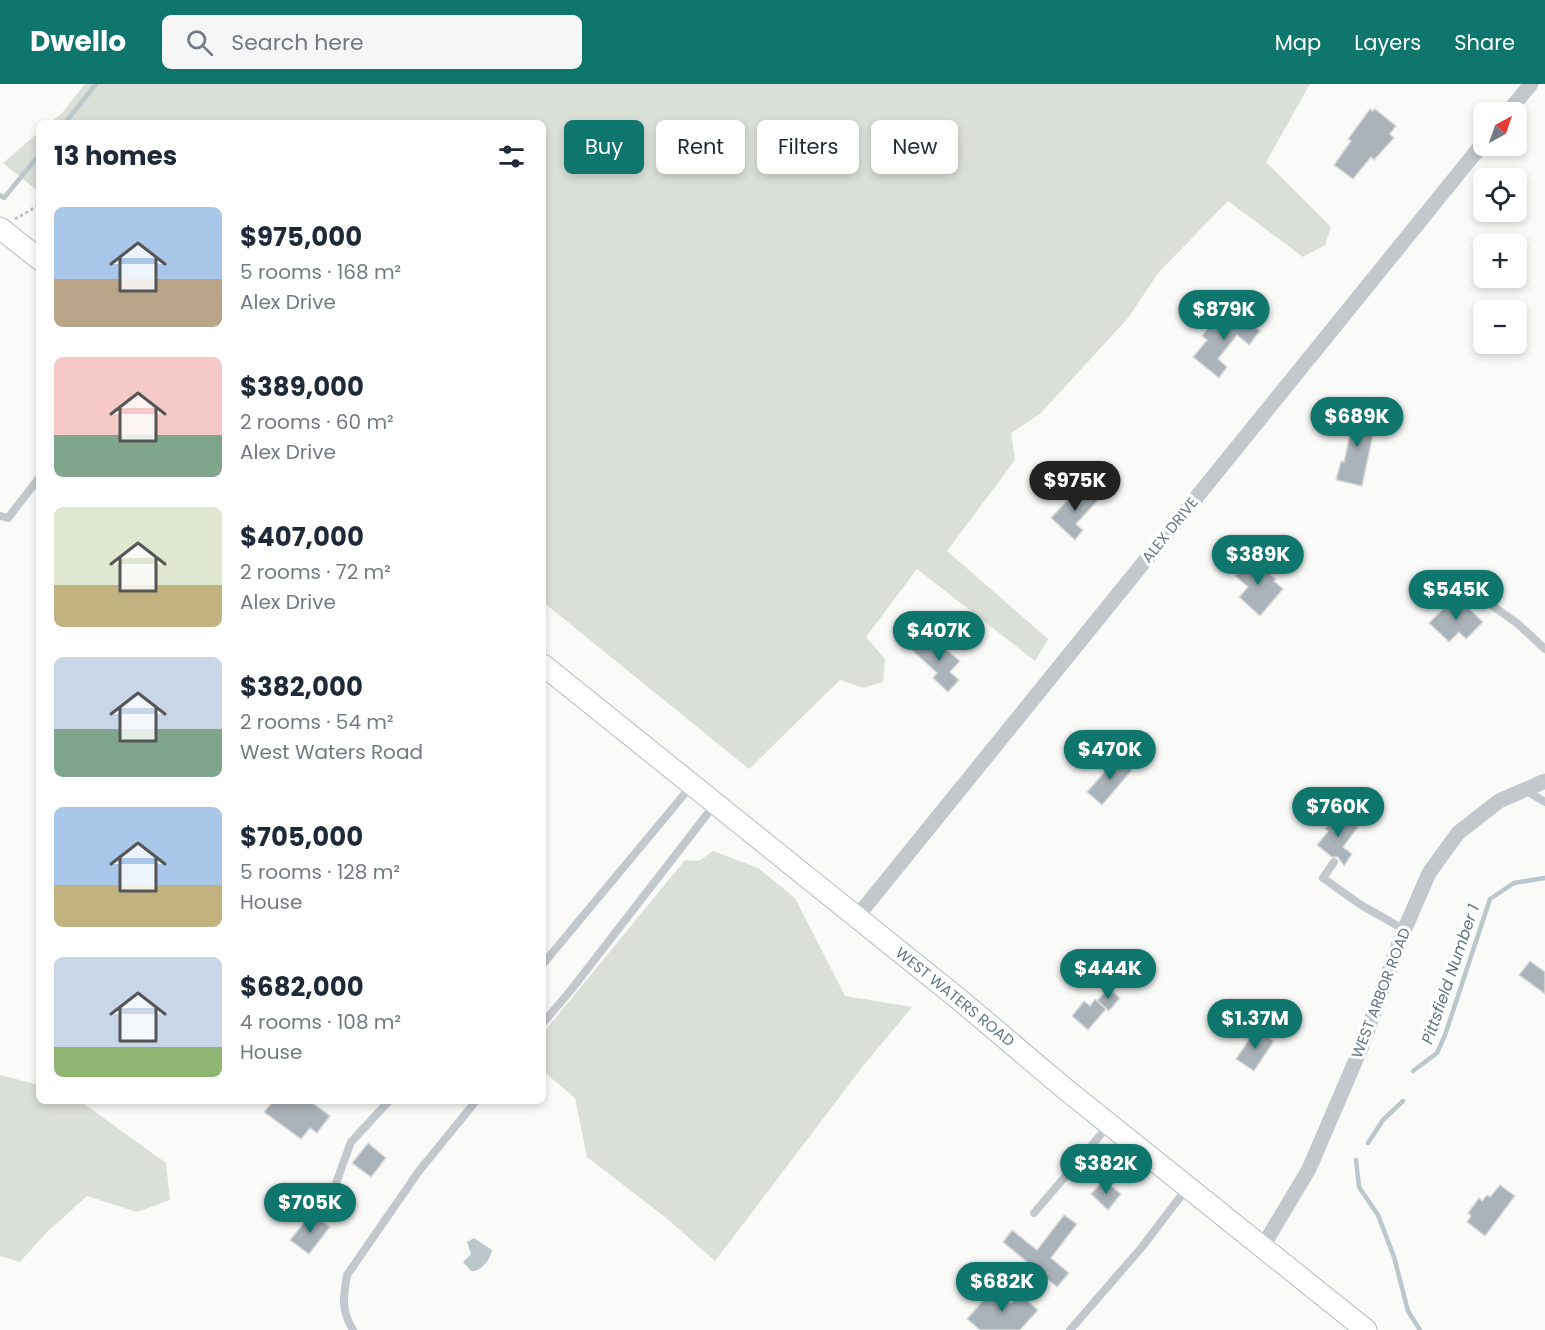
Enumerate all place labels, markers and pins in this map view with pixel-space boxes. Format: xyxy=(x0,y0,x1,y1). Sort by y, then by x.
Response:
pin: $879K xyxy=(1182,290,1266,341)
pin: $689K xyxy=(1315,397,1399,448)
pin: $975K xyxy=(1033,461,1117,512)
pin: $389K xyxy=(1216,535,1300,586)
pin: $545K xyxy=(1414,570,1498,621)
pin: $407K xyxy=(897,611,981,662)
pin: $470K xyxy=(1068,730,1152,781)
pin: $760K xyxy=(1296,787,1380,838)
pin: $444K xyxy=(1066,949,1150,1000)
pin: $1.37M xyxy=(1206,999,1304,1050)
pin: $382K xyxy=(1064,1144,1148,1195)
pin: $705K xyxy=(268,1183,352,1234)
pin: $682K xyxy=(960,1262,1044,1313)

